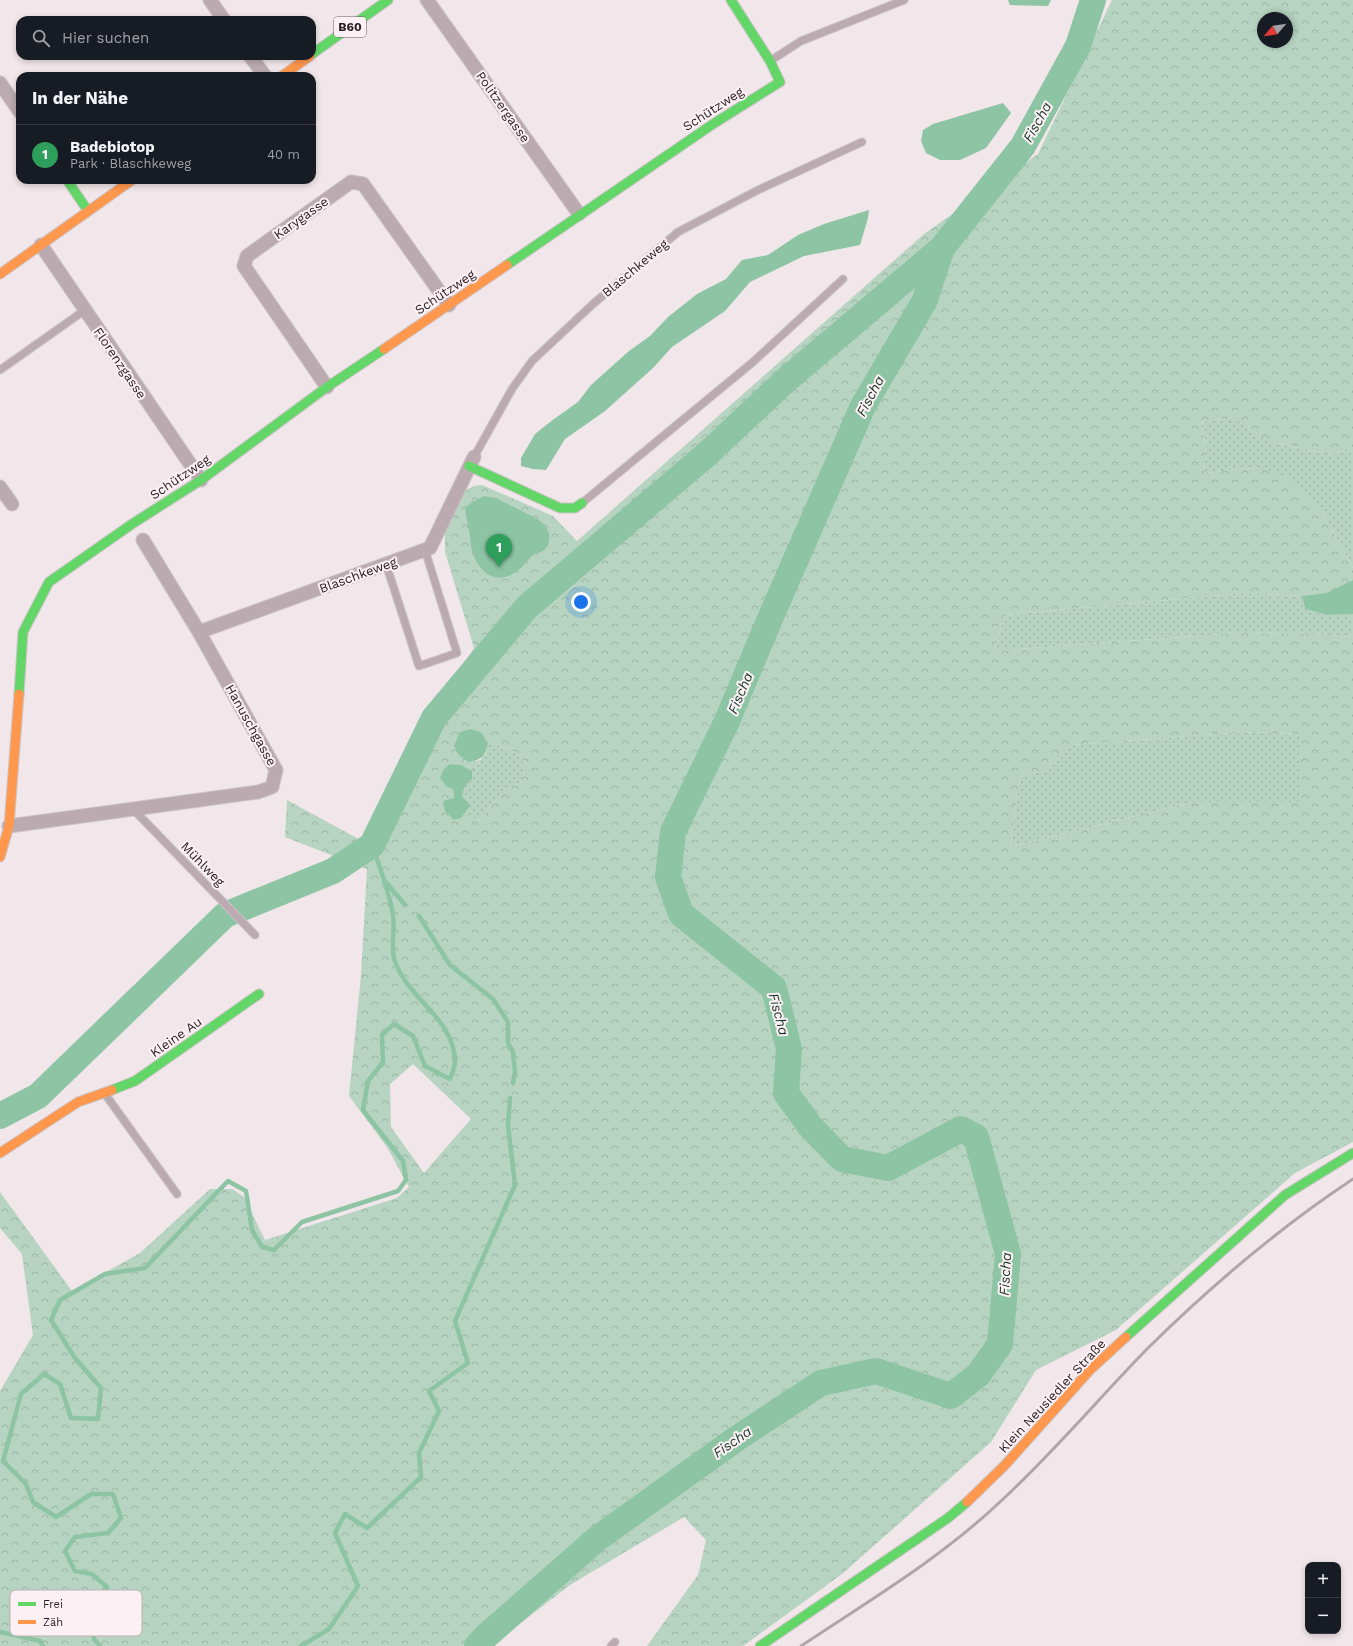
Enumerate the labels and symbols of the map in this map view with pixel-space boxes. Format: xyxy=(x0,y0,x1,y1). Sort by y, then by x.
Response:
north arrow xyxy=(1257,12,1293,48)
road number: B60 xyxy=(334,17,366,37)
street label: Politzergasse xyxy=(473,69,533,145)
street label: Schützweg xyxy=(680,84,746,134)
water label: Fischa xyxy=(1020,99,1055,145)
street label: Karygasse xyxy=(271,194,331,242)
street label: Blaschkeweg xyxy=(599,236,671,300)
street label: Schützweg xyxy=(412,266,478,318)
street label: Florenzgasse xyxy=(91,324,149,402)
water label: Fischa xyxy=(853,373,887,419)
street label: Schützweg xyxy=(147,451,213,503)
pin: 1 xyxy=(486,534,512,567)
street label: Blaschkeweg xyxy=(317,554,399,596)
your location xyxy=(571,592,591,612)
water label: Fischa xyxy=(724,670,756,716)
street label: Hanuschgasse xyxy=(222,682,280,768)
street label: Mühlweg xyxy=(178,839,228,889)
water label: Fischa xyxy=(766,991,792,1037)
street label: Kleine Au xyxy=(147,1014,205,1060)
water label: Fischa xyxy=(996,1252,1014,1296)
street label: Klein Neusiedler Straße xyxy=(996,1336,1108,1456)
water label: Fischa xyxy=(710,1423,755,1461)
legend xyxy=(10,1590,142,1636)
text: Frei xyxy=(43,1598,63,1611)
text: Zäh xyxy=(43,1616,63,1629)

